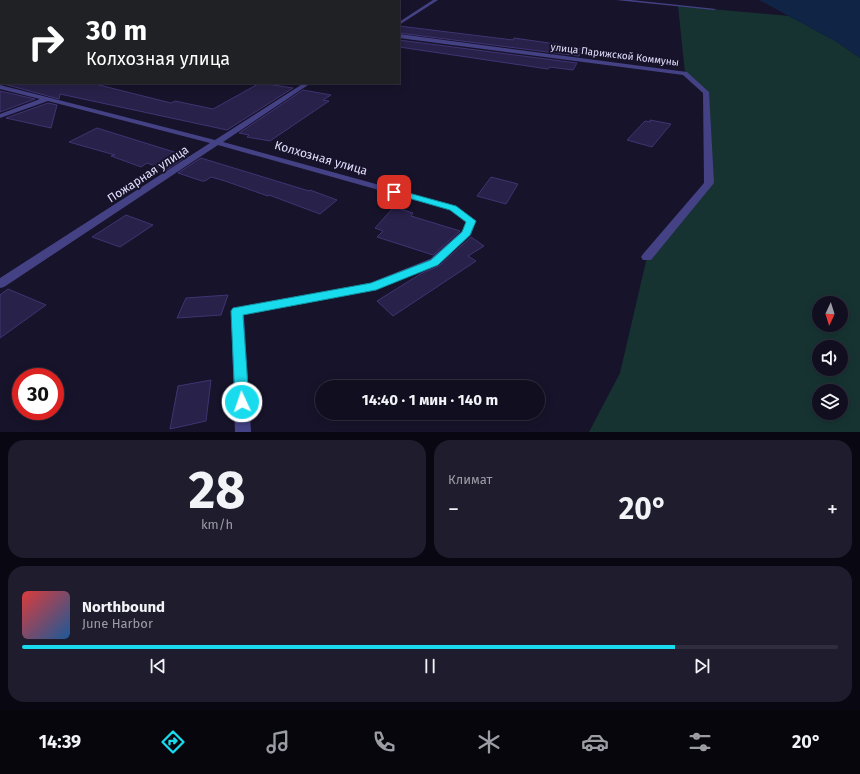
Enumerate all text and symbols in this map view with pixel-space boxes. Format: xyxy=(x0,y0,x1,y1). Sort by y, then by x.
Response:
text: 30 m xyxy=(86,14,147,47)
icon: right xyxy=(20,16,72,68)
street label: улица Парижской Коммуны xyxy=(550,41,680,69)
text: Колхозная улица xyxy=(86,48,230,70)
street label: Колхозная улица xyxy=(273,138,369,178)
street label: Пожарная улица xyxy=(105,143,191,205)
pin xyxy=(377,175,411,209)
icon: arrive xyxy=(383,181,405,203)
north arrow xyxy=(812,296,848,332)
map controls xyxy=(812,296,848,420)
button: sound xyxy=(812,340,848,376)
speed limit sign: 30 xyxy=(12,368,64,420)
position arrow xyxy=(221,381,263,423)
button: layers xyxy=(812,384,848,420)
text: 14:40 · 1 мин · 140 m xyxy=(362,391,498,409)
text: 28 xyxy=(188,459,246,522)
text: Климат xyxy=(448,472,492,487)
text: 20° xyxy=(619,491,667,527)
text: − xyxy=(448,496,459,523)
text: + xyxy=(827,496,838,523)
text: km/h xyxy=(201,517,233,532)
text: Northbound xyxy=(82,598,165,616)
text: June Harbor xyxy=(82,616,153,631)
icon: previous xyxy=(147,655,169,677)
icon: pause xyxy=(419,655,441,677)
icon: next xyxy=(691,655,713,677)
icon: directions xyxy=(159,728,187,756)
icon: music xyxy=(264,728,292,756)
icon: phone xyxy=(370,728,398,756)
icon: climate xyxy=(475,728,503,756)
icon: car xyxy=(581,728,609,756)
icon: filters xyxy=(686,728,714,756)
text: 14:39 xyxy=(39,731,81,753)
text: 20° xyxy=(792,731,821,753)

